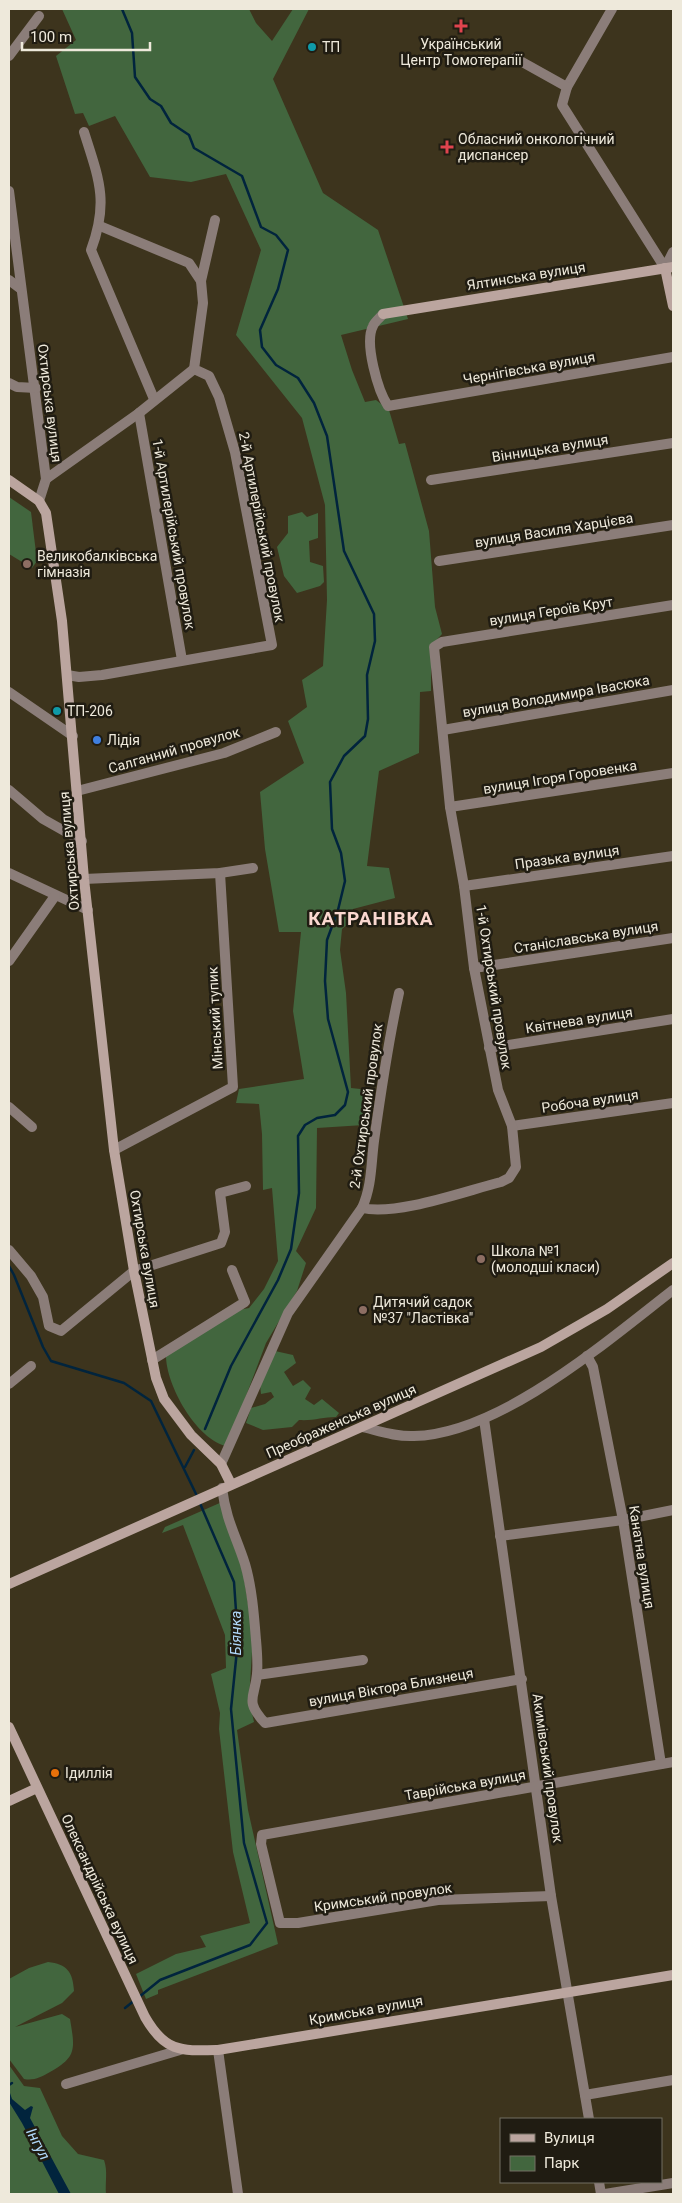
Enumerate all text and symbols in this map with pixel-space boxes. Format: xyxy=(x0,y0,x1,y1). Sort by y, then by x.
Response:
marker: Український Центр Томотерапії xyxy=(454,19,468,33)
scale bar xyxy=(22,20,150,52)
text: 100 m xyxy=(30,28,72,46)
place label: Український Центр Томотерапії xyxy=(400,36,522,68)
place label: ТП xyxy=(322,39,340,55)
marker: ТП xyxy=(306,41,318,53)
place label: Обласний онкологічний диспансер xyxy=(458,131,615,163)
marker: Обласний онкологічний диспансер xyxy=(440,140,454,154)
street label: Ялтинська вулиця xyxy=(465,259,587,293)
street label: Охтирська вулиця xyxy=(35,343,65,463)
street label: Чернігівська вулиця xyxy=(462,349,596,387)
street label: 2-й Артилерійський провулок xyxy=(236,431,288,624)
street label: Вінницька вулиця xyxy=(491,431,609,465)
street label: 1-й Артилерійський провулок xyxy=(149,437,199,631)
street label: вулиця Василя Харцієва xyxy=(474,510,634,550)
place label: Великобалківська гімназія xyxy=(37,548,157,580)
marker: Великобалківська гімназія xyxy=(21,558,33,570)
street label: вулиця Героїв Крут xyxy=(488,593,614,629)
street label: вулиця Володимира Івасюка xyxy=(461,672,651,720)
place label: ТП-206 xyxy=(67,703,113,719)
marker: ТП-206 xyxy=(51,705,63,717)
street label: Салганний провулок xyxy=(106,723,242,776)
place label: Лідія xyxy=(107,732,140,748)
marker: Лідія xyxy=(91,734,103,746)
street label: вулиця Ігоря Горовенка xyxy=(482,757,638,797)
street label: Охтирська вулиця xyxy=(56,791,82,911)
street label: Празька вулиця xyxy=(514,842,620,872)
street label: 1-й Охтирський провулок xyxy=(473,904,515,1071)
district label: КАТРАНІВКА xyxy=(308,907,434,930)
street label: Станіславська вулиця xyxy=(513,918,659,956)
street label: Мінський тупик xyxy=(204,966,226,1070)
street label: Квітнева вулиця xyxy=(524,1004,634,1036)
street label: 2-й Охтирський провулок xyxy=(346,1022,386,1190)
street label: Робоча вулиця xyxy=(541,1086,639,1116)
street label: Охтирська вулиця xyxy=(127,1189,163,1309)
place label: Школа №1 (молодші класи) xyxy=(491,1243,600,1276)
marker: Школа №1 (молодші класи) xyxy=(475,1253,487,1265)
place label: Дитячий садок №37 "Ластівка" xyxy=(373,1294,473,1326)
marker: Дитячий садок №37 "Ластівка" xyxy=(357,1304,369,1316)
street label: Преображенська вулиця xyxy=(263,1381,419,1461)
street label: Канатна вулиця xyxy=(626,1504,658,1610)
water label: Біянка xyxy=(227,1610,245,1655)
street label: вулиця Віктора Близнеця xyxy=(308,1665,474,1709)
street label: Акимівський провулок xyxy=(530,1692,566,1844)
place label: Ідиллія xyxy=(65,1765,113,1781)
street label: Таврійська вулиця xyxy=(403,1766,527,1804)
marker: Ідиллія xyxy=(49,1767,61,1779)
street label: Олександрійська вулиця xyxy=(58,1812,142,1966)
street label: Кримський провулок xyxy=(313,1879,453,1915)
street label: Кримська вулиця xyxy=(308,1992,424,2028)
legend xyxy=(500,2118,662,2183)
water label: Інгул xyxy=(22,2125,54,2163)
text: Вулиця xyxy=(544,2129,595,2147)
text: Парк xyxy=(544,2154,579,2172)

